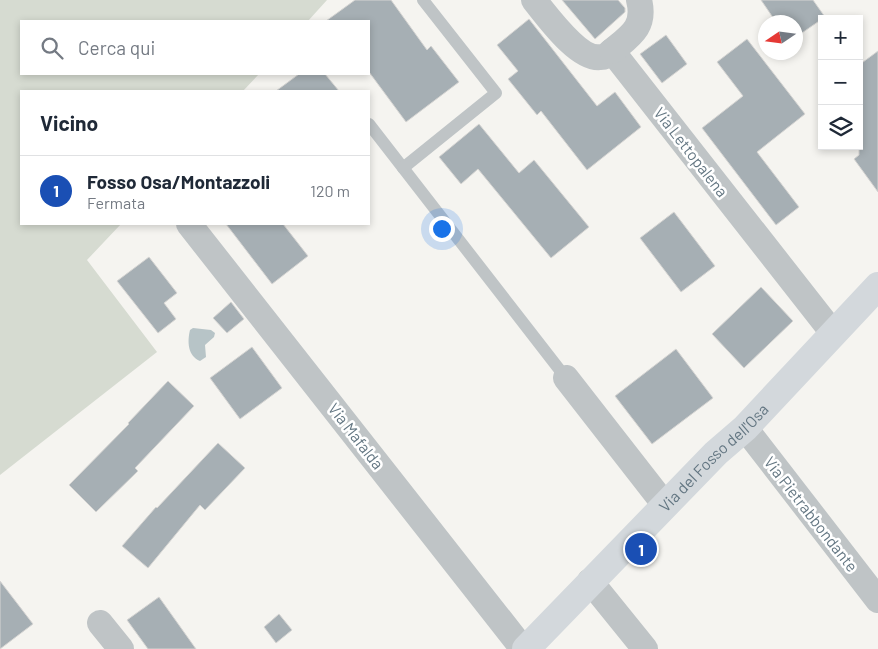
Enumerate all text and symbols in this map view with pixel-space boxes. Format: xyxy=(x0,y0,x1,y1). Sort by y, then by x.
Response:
north arrow xyxy=(758,15,803,60)
map controls xyxy=(818,15,863,150)
button: + xyxy=(818,15,863,60)
search box xyxy=(20,20,370,75)
icon: search xyxy=(38,34,66,62)
text: Cerca qui xyxy=(78,36,155,59)
button: − xyxy=(818,60,863,105)
street label: Via Lettopalena xyxy=(650,103,732,200)
button: layers xyxy=(818,105,863,150)
text: Vicino xyxy=(40,110,98,135)
text: Fosso Osa/Montazzoli xyxy=(87,170,270,193)
text: 1 xyxy=(53,181,59,200)
text: 120 m xyxy=(310,181,350,200)
text: Fermata xyxy=(87,193,145,212)
your location xyxy=(429,216,455,242)
street label: Via Mafalda xyxy=(325,399,388,473)
street label: Via del Fosso dell'Osa xyxy=(655,399,772,515)
street label: Via Pietrabbondante xyxy=(761,452,862,575)
pin: 1 xyxy=(625,530,657,568)

